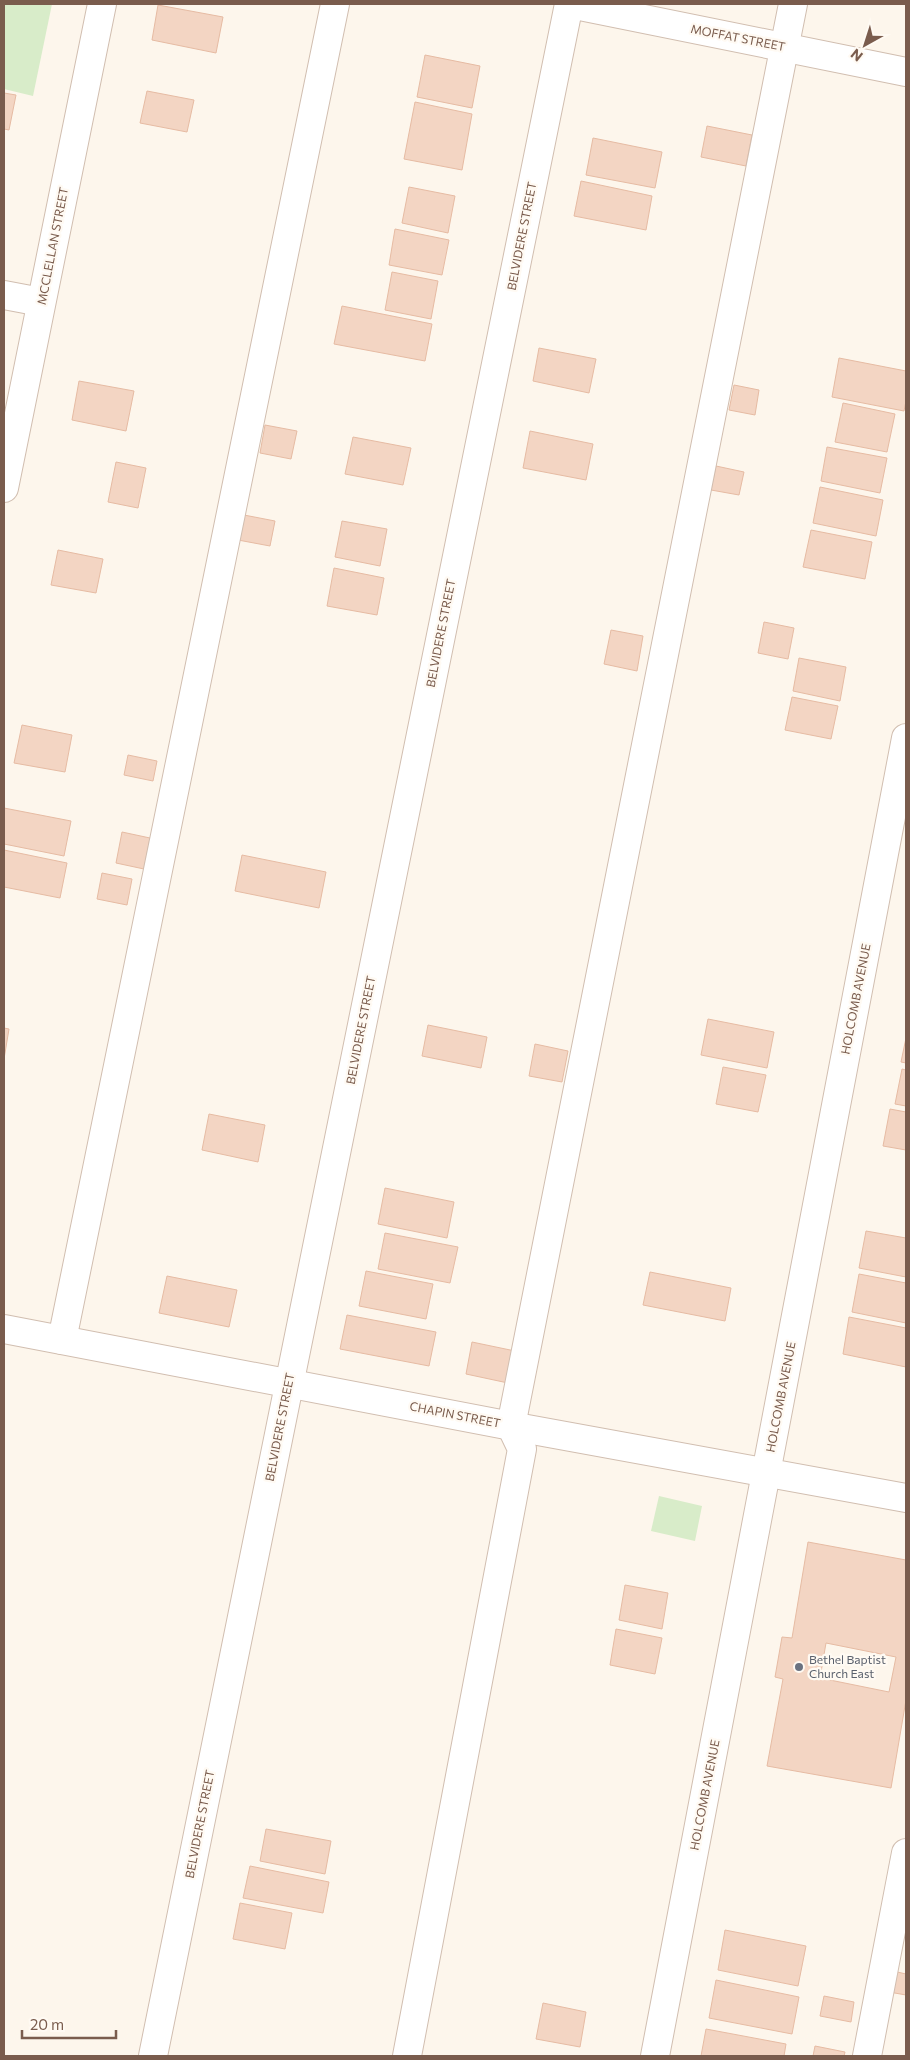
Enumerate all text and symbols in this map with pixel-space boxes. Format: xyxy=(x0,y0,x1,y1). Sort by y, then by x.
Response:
north arrow xyxy=(840,20,890,70)
street label: MOFFAT STREET xyxy=(690,21,787,53)
text: N xyxy=(847,46,866,65)
street label: BELVIDERE STREET xyxy=(504,180,538,291)
street label: MCCLELLAN STREET xyxy=(34,185,70,306)
street label: BELVIDERE STREET xyxy=(423,577,457,688)
street label: HOLCOMB AVENUE xyxy=(837,942,873,1055)
street label: BELVIDERE STREET xyxy=(343,974,377,1085)
street label: HOLCOMB AVENUE xyxy=(762,1340,798,1453)
street label: BELVIDERE STREET xyxy=(262,1371,296,1482)
street label: CHAPIN STREET xyxy=(409,1398,502,1430)
place label: Bethel Baptist Church East xyxy=(809,1652,886,1680)
marker: Bethel Baptist Church East xyxy=(793,1661,805,1673)
street label: HOLCOMB AVENUE xyxy=(686,1738,722,1851)
street label: BELVIDERE STREET xyxy=(182,1768,216,1879)
scale bar xyxy=(22,2008,116,2040)
text: 20 m xyxy=(30,2015,64,2033)

